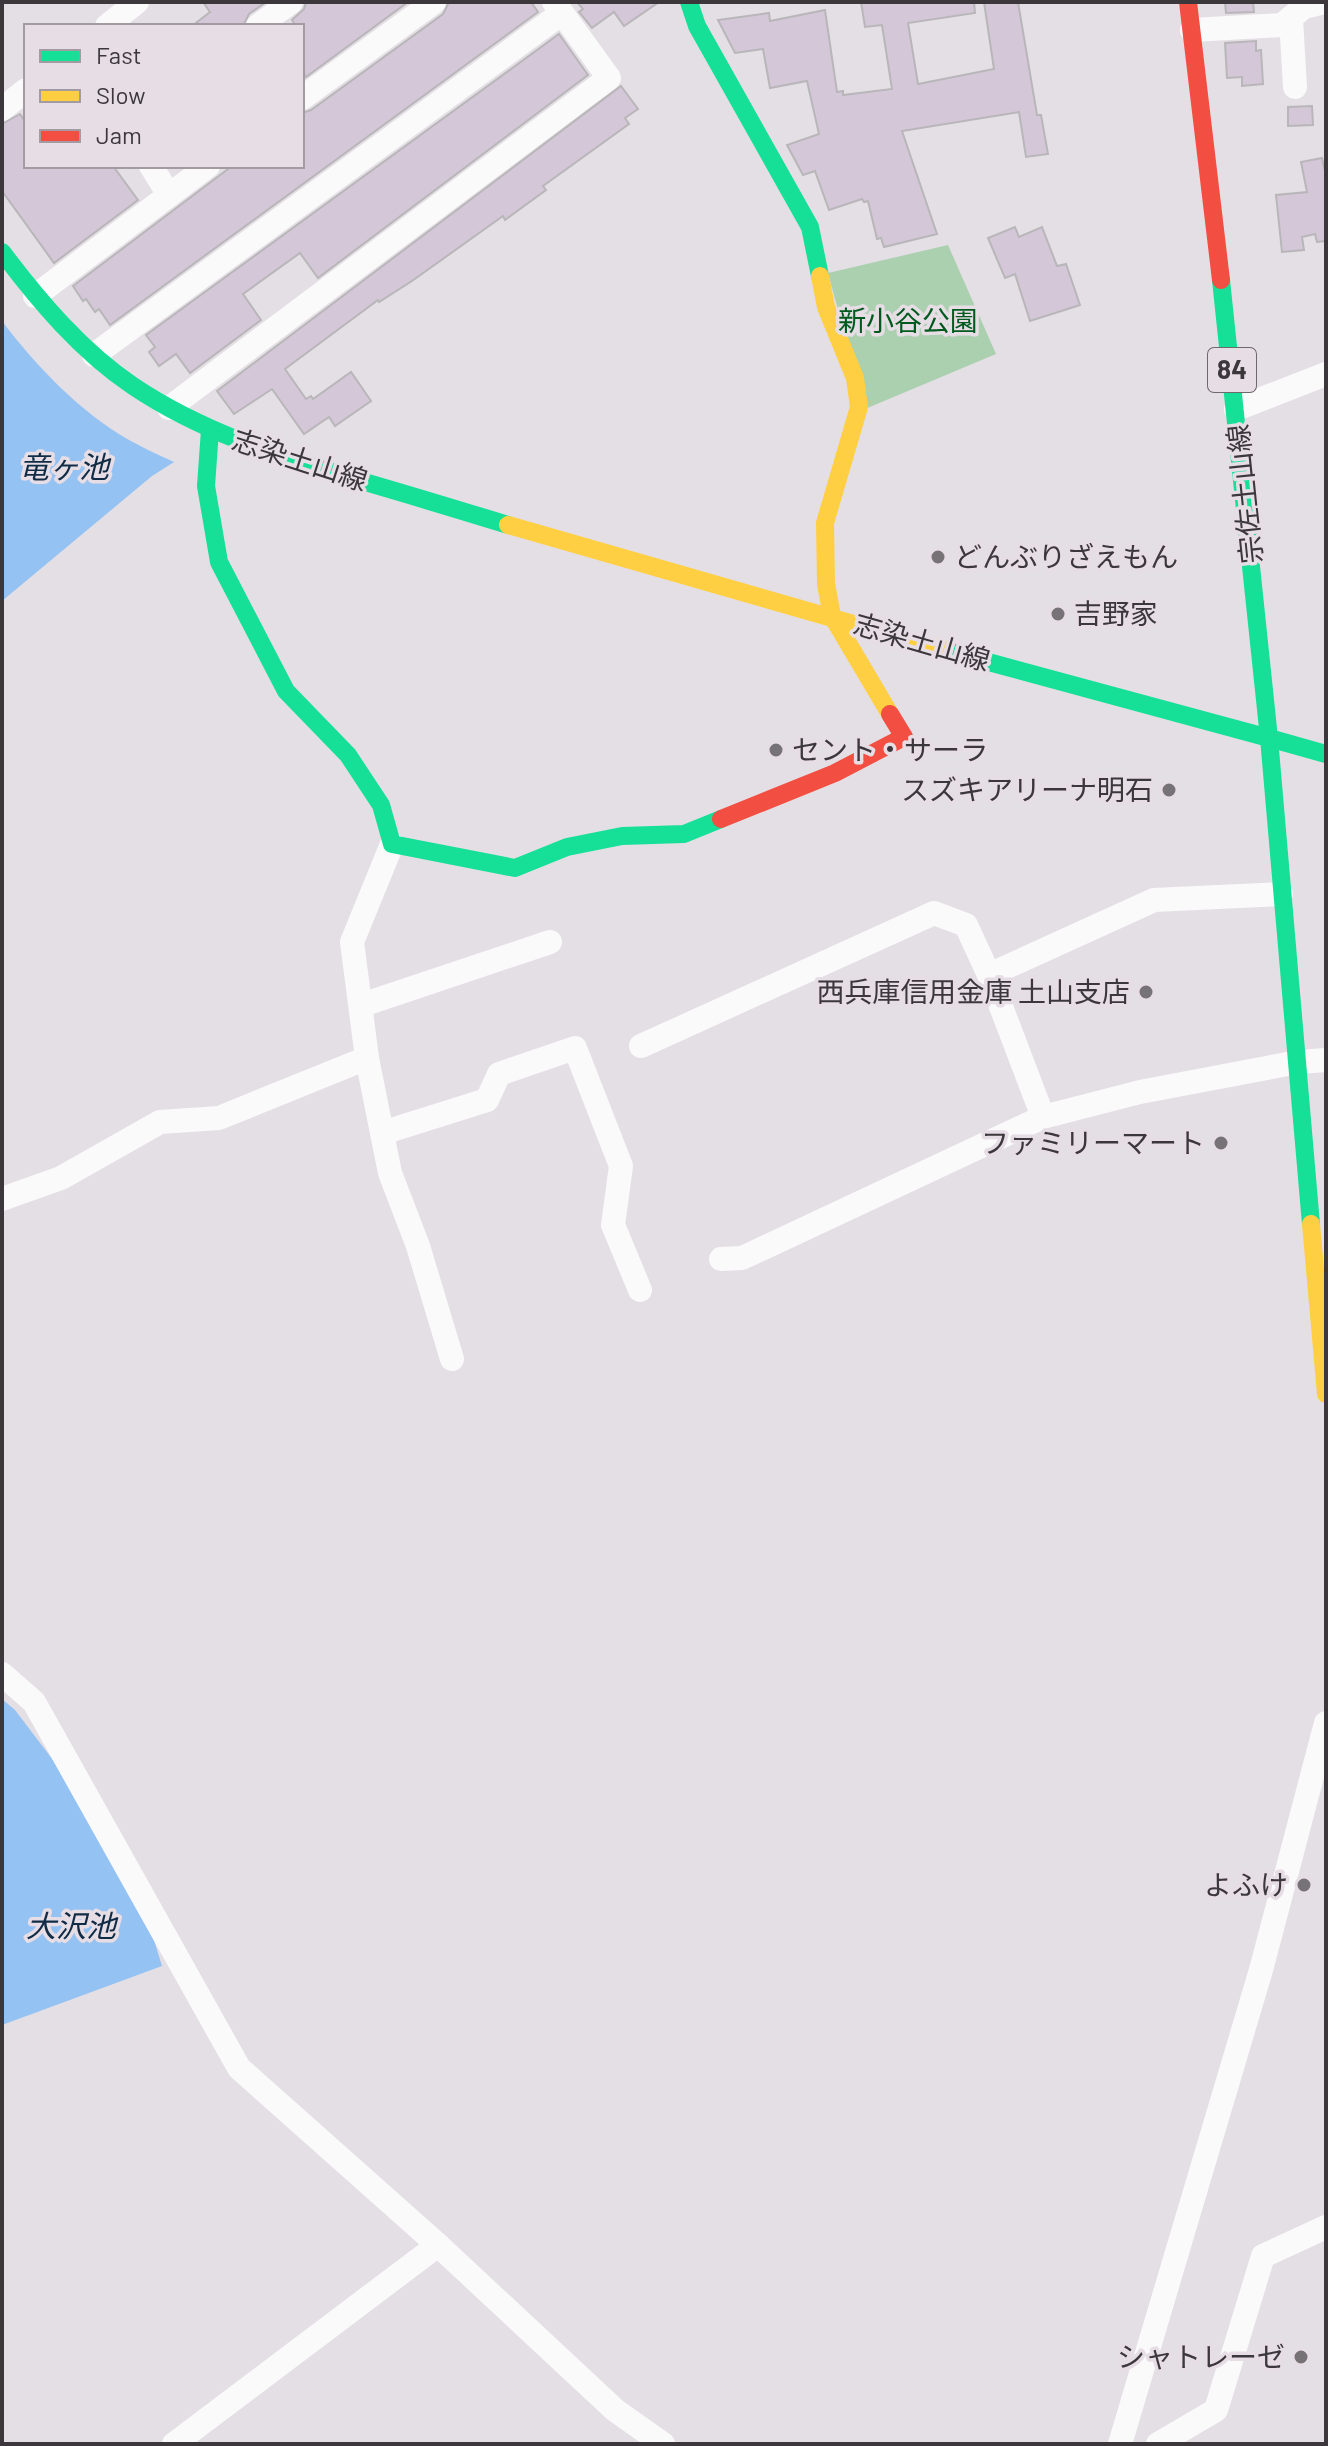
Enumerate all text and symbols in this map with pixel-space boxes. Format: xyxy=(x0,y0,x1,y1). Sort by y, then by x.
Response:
legend xyxy=(24,24,304,168)
text: Fast xyxy=(96,40,141,69)
text: Slow xyxy=(96,80,145,109)
text: Jam xyxy=(96,120,142,149)
park label: 新小谷公園 xyxy=(838,303,978,337)
road number: 84 xyxy=(1208,348,1256,392)
street label: 志染土山線 xyxy=(228,421,372,497)
street label: 宗佐土山線 xyxy=(1220,423,1268,566)
water label: 竜ヶ池 xyxy=(19,448,112,484)
place label: どんぶりざえもん xyxy=(954,539,1178,573)
marker: どんぶりざえもん xyxy=(929,548,947,566)
place label: 吉野家 xyxy=(1074,596,1158,630)
street label: 志染土山線 xyxy=(850,605,994,677)
marker: 吉野家 xyxy=(1049,605,1067,623)
place label: セント・サーラ xyxy=(792,732,988,766)
marker: セント・サーラ xyxy=(767,741,785,759)
place label: スズキアリーナ明石 xyxy=(901,772,1153,806)
marker: スズキアリーナ明石 xyxy=(1160,781,1178,799)
place label: 西兵庫信用金庫 土山支店 xyxy=(816,974,1130,1008)
marker: 西兵庫信用金庫 土山支店 xyxy=(1137,983,1155,1001)
place label: ファミリーマート xyxy=(981,1125,1205,1159)
marker: ファミリーマート xyxy=(1212,1134,1230,1152)
place label: よふけ xyxy=(1204,1867,1288,1901)
marker: よふけ xyxy=(1295,1876,1313,1894)
water label: 大沢池 xyxy=(26,1907,119,1943)
place label: シャトレーゼ xyxy=(1117,2339,1285,2373)
marker: シャトレーゼ xyxy=(1292,2348,1310,2366)

